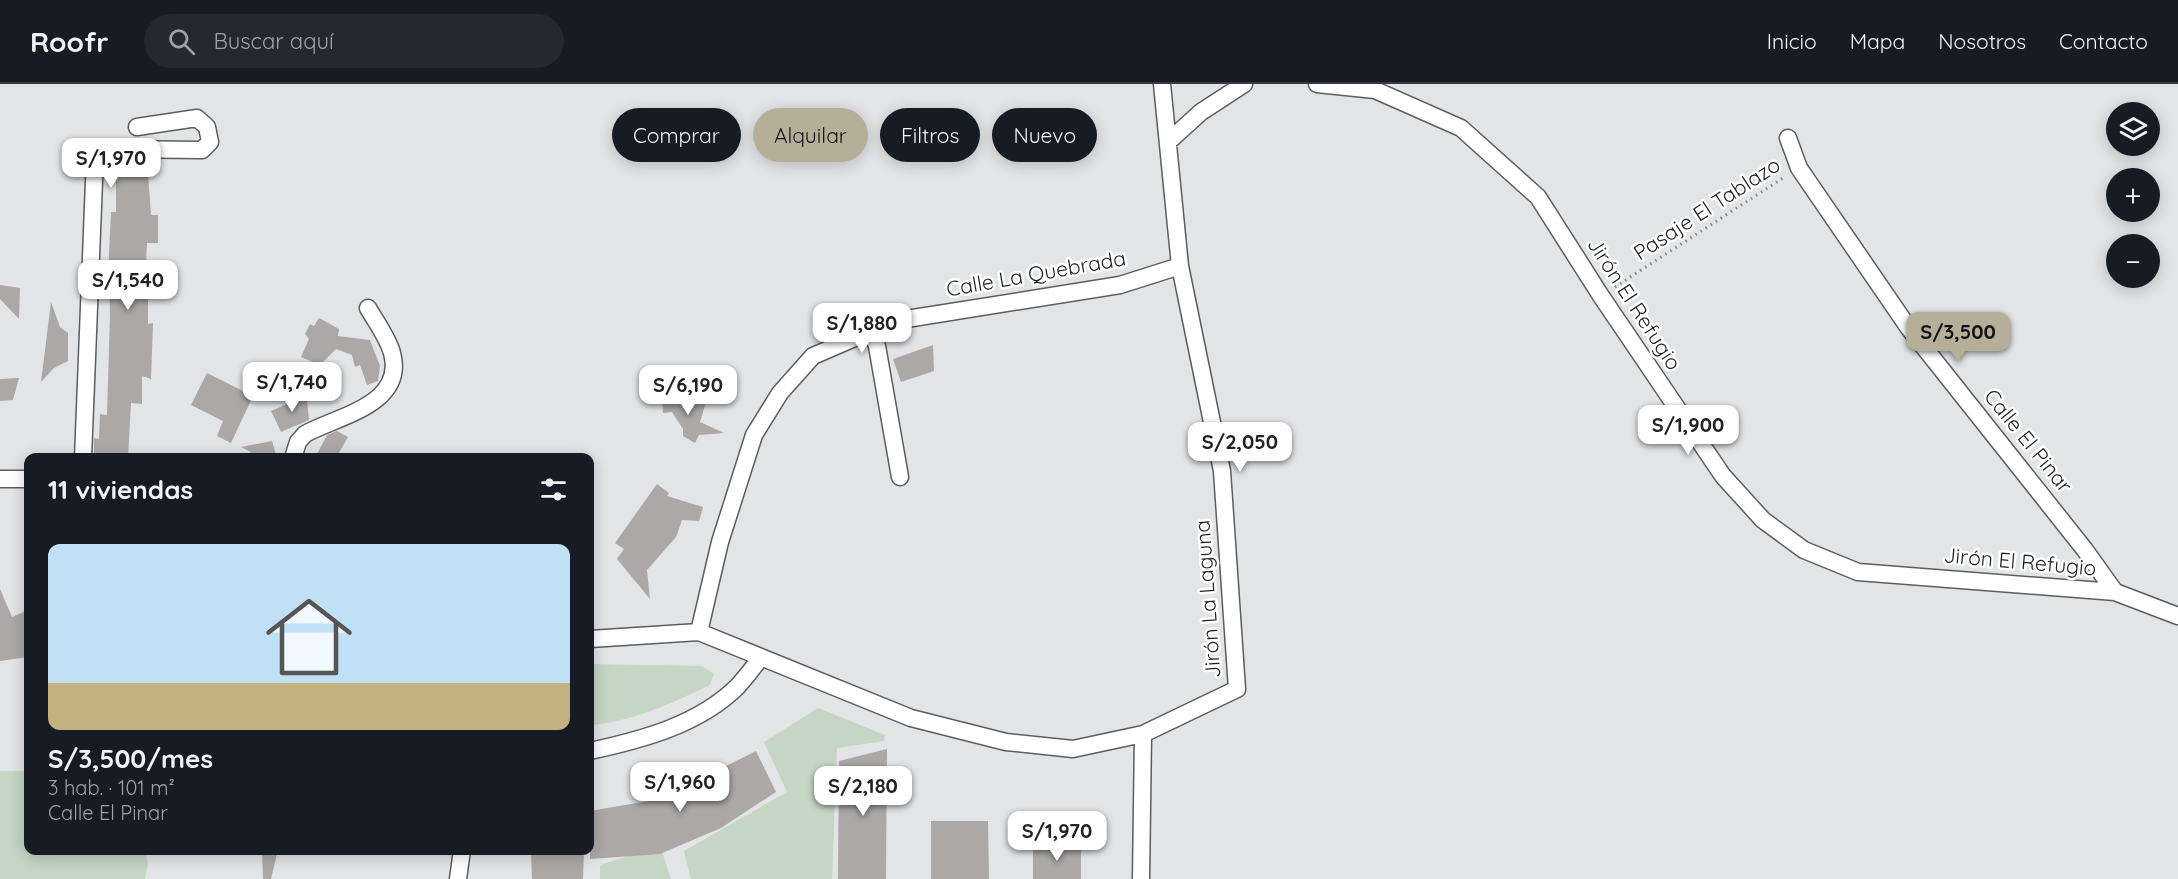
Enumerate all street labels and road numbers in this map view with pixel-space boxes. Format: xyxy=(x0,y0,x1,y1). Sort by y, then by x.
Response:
street label: Pasaje El Tablazo xyxy=(1628,151,1785,265)
street label: Jirón El Refugio xyxy=(1582,232,1687,375)
street label: Calle La Quebrada xyxy=(944,244,1128,302)
street label: Calle El Pinar xyxy=(1979,383,2079,497)
street label: Jirón La Laguna xyxy=(1189,519,1225,679)
street label: Jirón El Refugio xyxy=(1943,541,2097,581)

